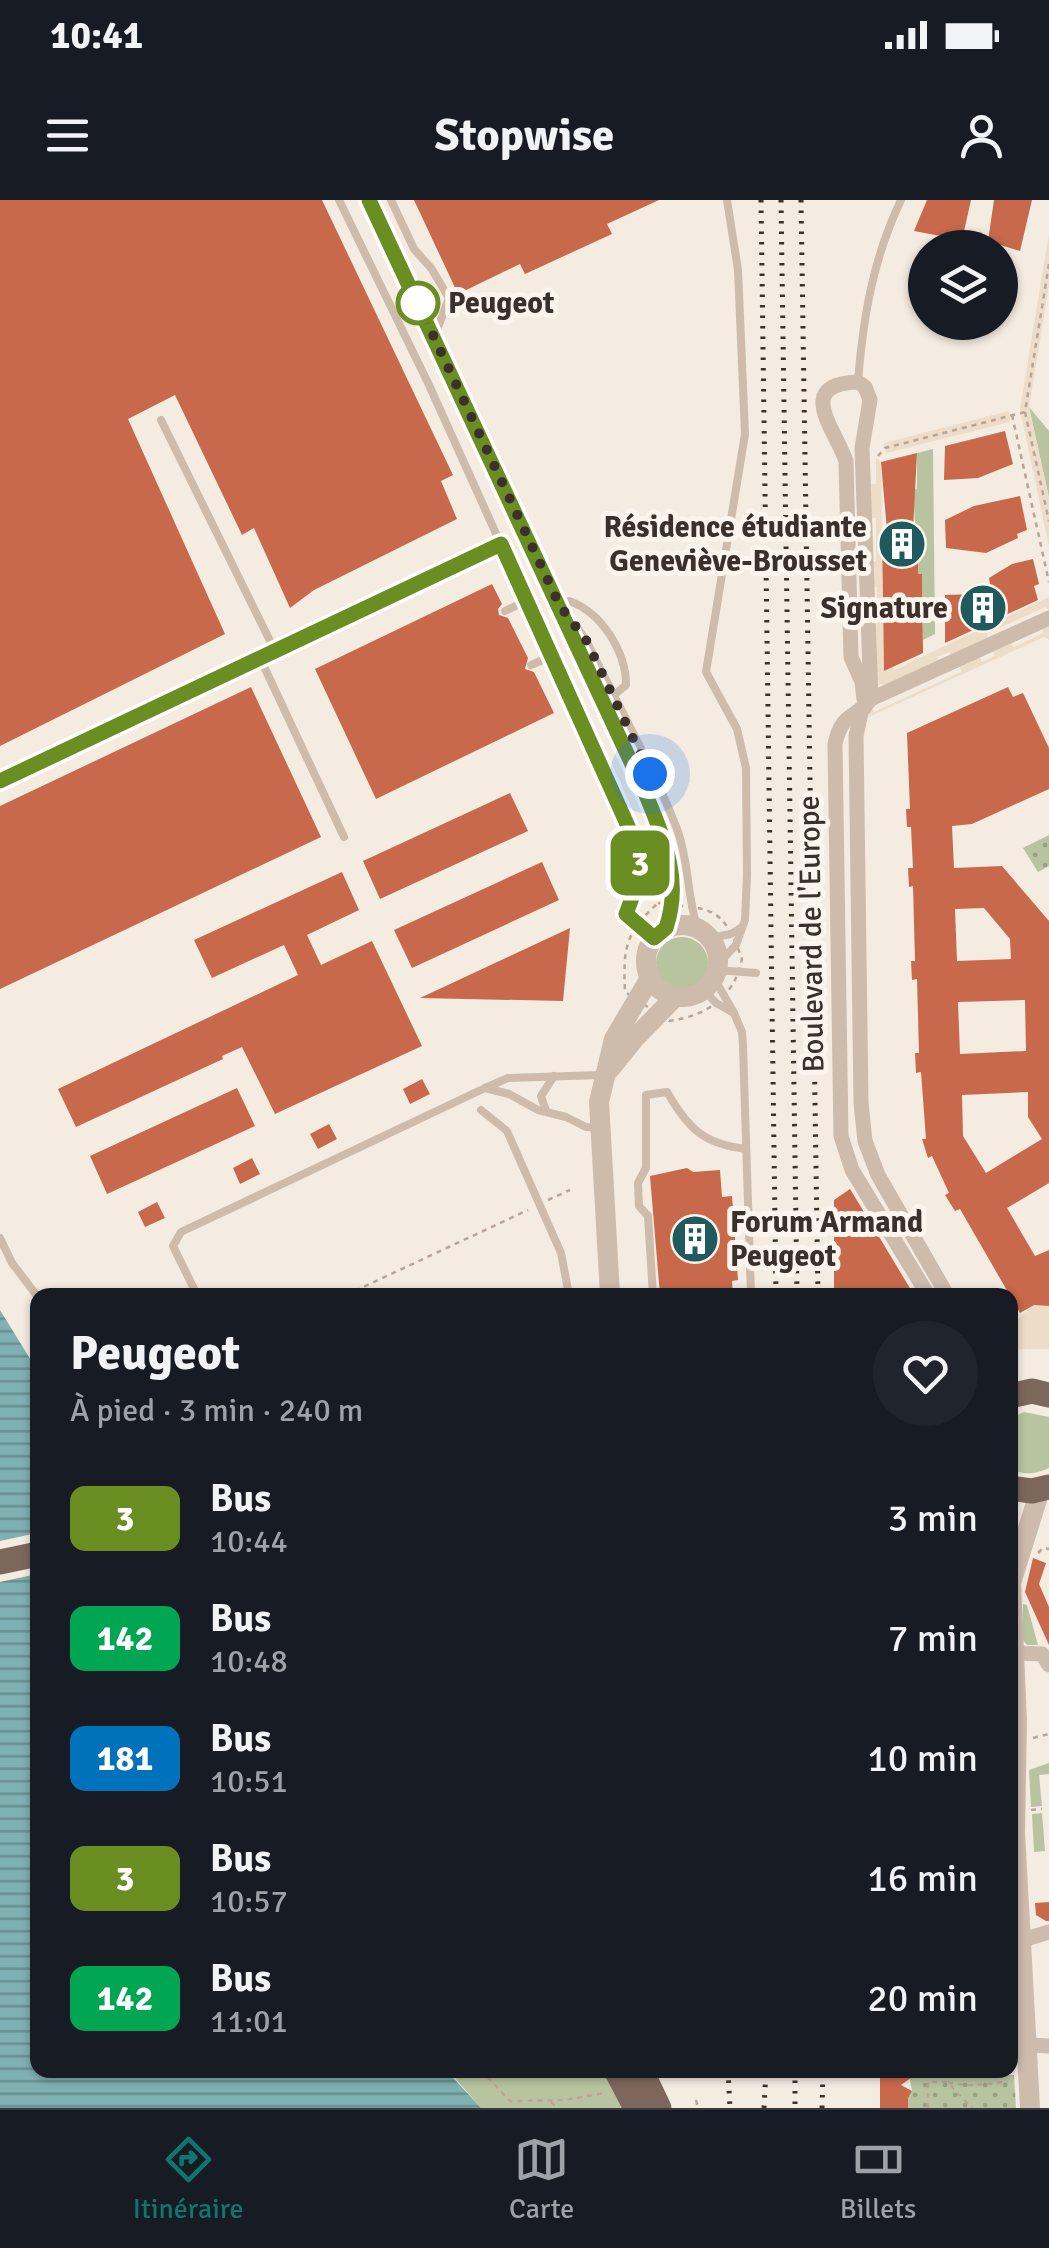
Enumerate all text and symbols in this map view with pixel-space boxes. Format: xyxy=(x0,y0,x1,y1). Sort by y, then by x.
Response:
text: 10:41 xyxy=(50,12,143,59)
icon: menu xyxy=(40,108,95,163)
text: Stopwise xyxy=(435,108,614,163)
icon: person xyxy=(954,108,1009,163)
map controls xyxy=(908,230,1018,340)
button: layers xyxy=(908,230,1018,340)
marker: Peugeot xyxy=(397,282,439,324)
place label: Peugeot xyxy=(448,285,554,322)
place label: Résidence étudiante Geneviève-Brousset xyxy=(603,509,867,580)
building icon: Résidence étudiante Geneviève-Brousset xyxy=(876,518,928,570)
building icon: Signature xyxy=(957,582,1009,634)
place label: Signature xyxy=(821,590,948,627)
your location xyxy=(625,749,675,799)
street label: Boulevard de l'Europe xyxy=(791,795,832,1073)
line badge: 3 xyxy=(608,830,672,896)
text: 3 xyxy=(631,842,649,885)
place label: Forum Armand Peugeot xyxy=(730,1204,923,1275)
building icon: Forum Armand Peugeot xyxy=(669,1213,721,1265)
button: heart xyxy=(873,1321,978,1426)
text: Peugeot xyxy=(70,1324,240,1383)
text: À pied · 3 min · 240 m xyxy=(70,1391,363,1430)
text: Bus xyxy=(210,1475,271,1522)
text: 3 min xyxy=(888,1495,978,1542)
text: 3 xyxy=(116,1497,134,1540)
text: 10:44 xyxy=(210,1522,288,1561)
text: Bus xyxy=(210,1595,271,1642)
text: 7 min xyxy=(888,1615,978,1662)
text: 142 xyxy=(97,1617,153,1660)
text: 10:48 xyxy=(210,1642,288,1681)
text: Bus xyxy=(210,1715,271,1762)
text: 10 min xyxy=(867,1735,978,1782)
text: 181 xyxy=(97,1737,153,1780)
text: 10:51 xyxy=(210,1762,288,1801)
text: Bus xyxy=(210,1835,271,1882)
text: 16 min xyxy=(867,1855,978,1902)
text: 3 xyxy=(116,1857,134,1900)
text: 10:57 xyxy=(210,1882,288,1921)
text: Bus xyxy=(210,1955,271,2002)
text: 20 min xyxy=(867,1975,978,2022)
text: 142 xyxy=(97,1977,153,2020)
text: 11:01 xyxy=(210,2002,288,2041)
tab: Itinéraire xyxy=(133,2132,244,2226)
tab: Carte xyxy=(509,2132,574,2226)
tab: Billets xyxy=(840,2132,916,2226)

